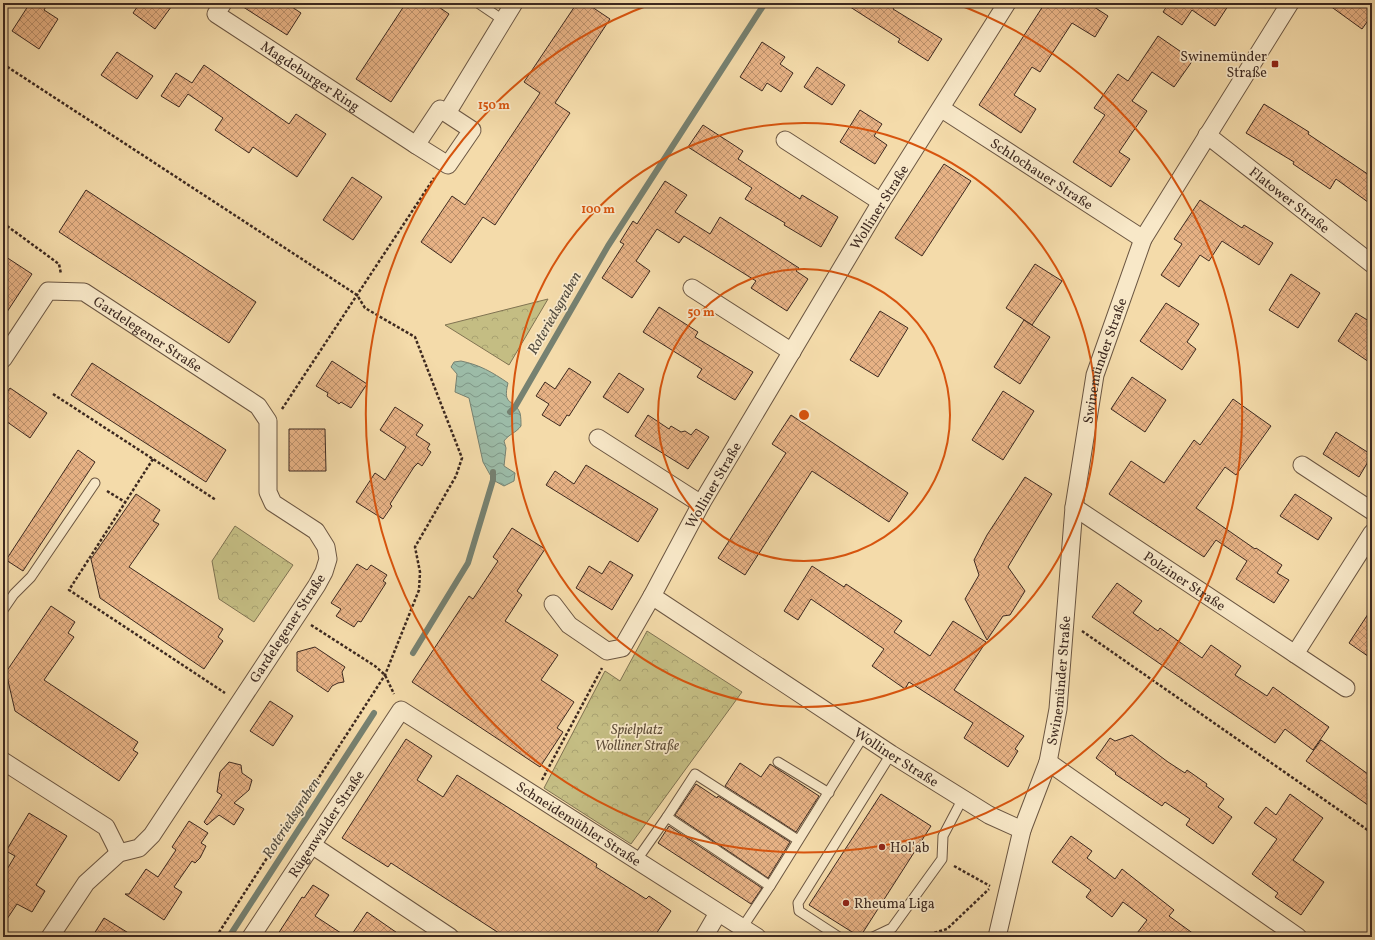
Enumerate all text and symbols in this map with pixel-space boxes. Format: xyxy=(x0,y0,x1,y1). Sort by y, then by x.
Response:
street label: Magdeburger Ring xyxy=(256,38,363,117)
place label: Swinemünder Straße xyxy=(1180,48,1267,83)
marker: Swinemünder Straße xyxy=(1270,59,1280,69)
text: 150 m xyxy=(478,98,510,114)
street label: Schlochauer Straße xyxy=(986,135,1096,215)
street label: Wolliner Straße xyxy=(847,161,914,254)
street label: Flatower Straße xyxy=(1245,163,1333,239)
text: 100 m xyxy=(581,202,615,218)
water label: Roteriedsgraben xyxy=(523,268,588,359)
street label: Gardelegener Straße xyxy=(89,293,206,378)
street label: Swinemünder Straße xyxy=(1079,295,1133,425)
text: 50 m xyxy=(687,305,715,321)
centre of rings xyxy=(797,408,811,422)
street label: Wolliner Straße xyxy=(682,439,747,532)
street label: Polziner Straße xyxy=(1139,548,1229,616)
street label: Gardelegener Straße xyxy=(246,570,331,687)
street label: Swinemünder Straße xyxy=(1043,615,1076,747)
park label: Spielplatz Wolliner Straße xyxy=(595,721,679,756)
street label: Wolliner Straße xyxy=(850,724,942,792)
street label: Rügenwalder Straße xyxy=(285,767,370,882)
water label: Roteriedsgraben xyxy=(258,774,326,863)
street label: Schneidemühler Straße xyxy=(512,778,644,872)
place label: Hol'ab xyxy=(890,839,930,858)
marker: Hol'ab xyxy=(877,842,887,852)
place label: Rheuma Liga xyxy=(854,895,935,914)
marker: Rheuma Liga xyxy=(841,898,851,908)

